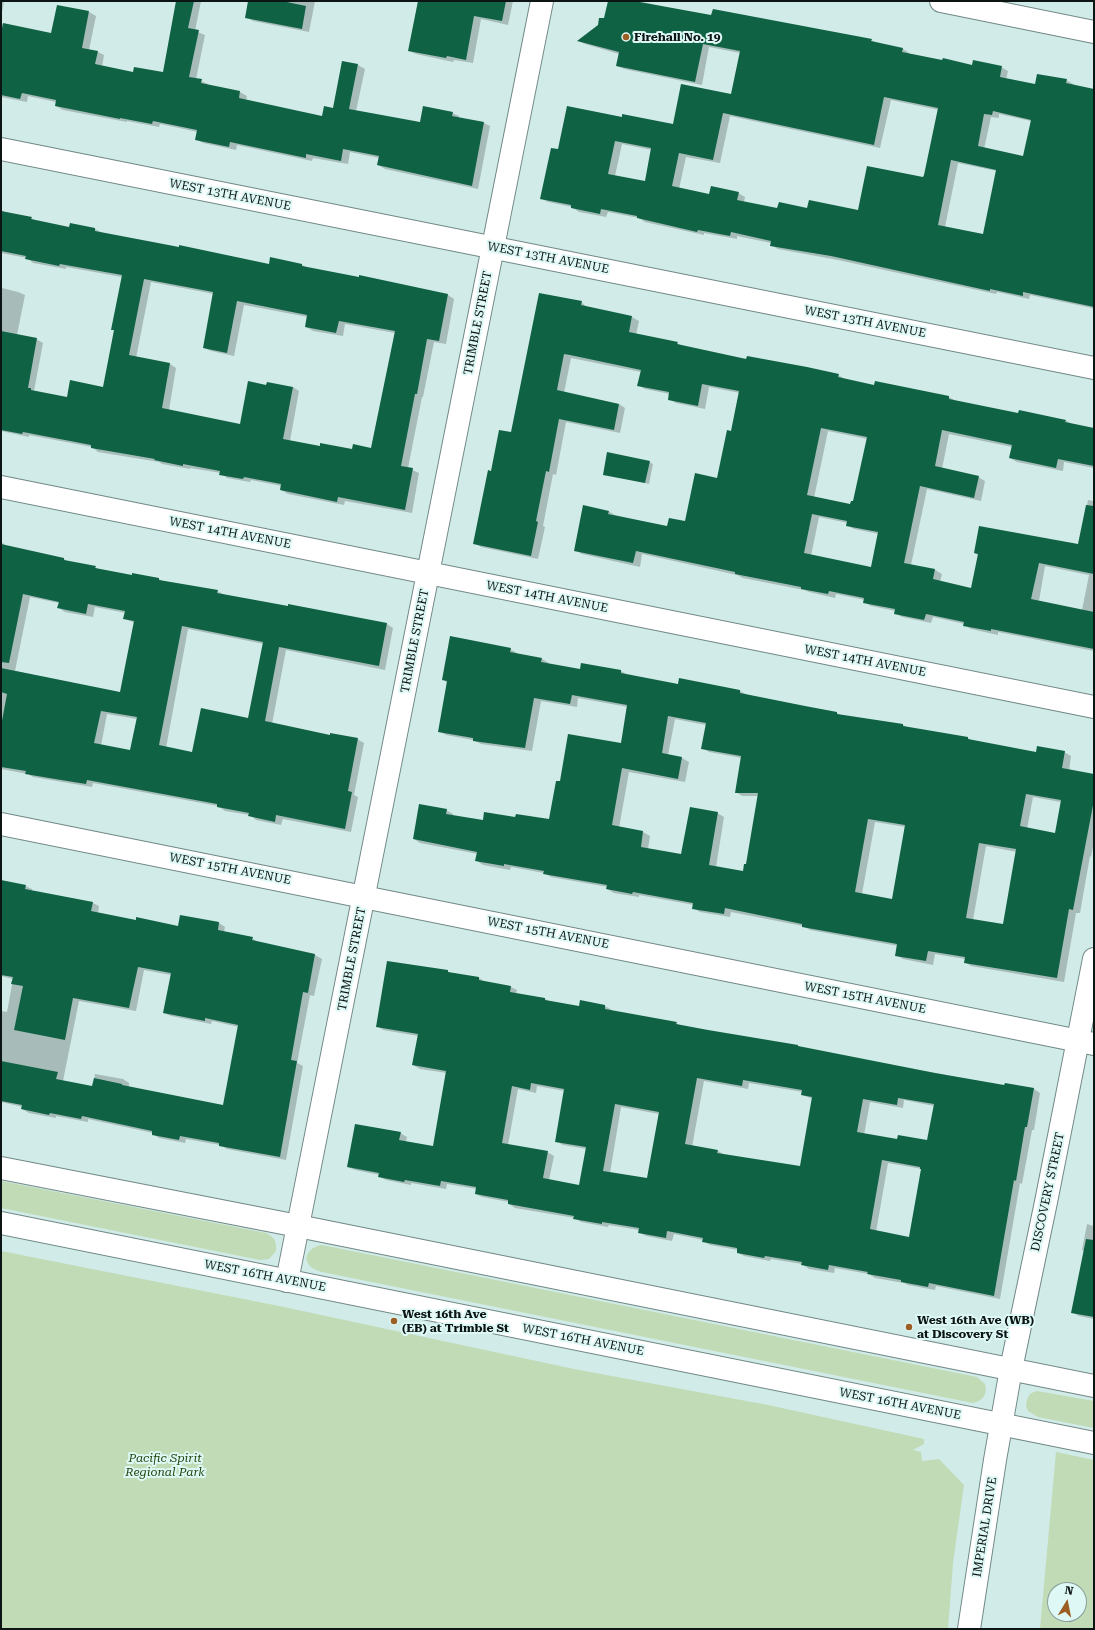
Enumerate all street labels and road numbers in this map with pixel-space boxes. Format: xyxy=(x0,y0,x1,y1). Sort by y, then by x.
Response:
street label: WEST 13TH AVENUE xyxy=(168,176,292,214)
street label: WEST 13TH AVENUE xyxy=(486,239,610,277)
street label: TRIMBLE STREET xyxy=(461,270,495,376)
street label: WEST 13TH AVENUE xyxy=(803,303,927,341)
street label: WEST 14TH AVENUE xyxy=(168,514,292,552)
street label: WEST 14TH AVENUE xyxy=(485,578,609,616)
street label: TRIMBLE STREET xyxy=(398,588,432,694)
street label: WEST 14TH AVENUE xyxy=(803,642,927,680)
street label: WEST 15TH AVENUE xyxy=(168,850,292,888)
street label: TRIMBLE STREET xyxy=(335,906,369,1012)
street label: WEST 15TH AVENUE xyxy=(486,914,610,952)
street label: WEST 15TH AVENUE xyxy=(803,979,927,1017)
street label: DISCOVERY STREET xyxy=(1028,1131,1068,1253)
street label: WEST 16TH AVENUE xyxy=(203,1257,327,1295)
street label: WEST 16TH AVENUE xyxy=(521,1321,645,1359)
street label: WEST 16TH AVENUE xyxy=(838,1385,962,1423)
street label: IMPERIAL DRIVE xyxy=(970,1476,1000,1578)

